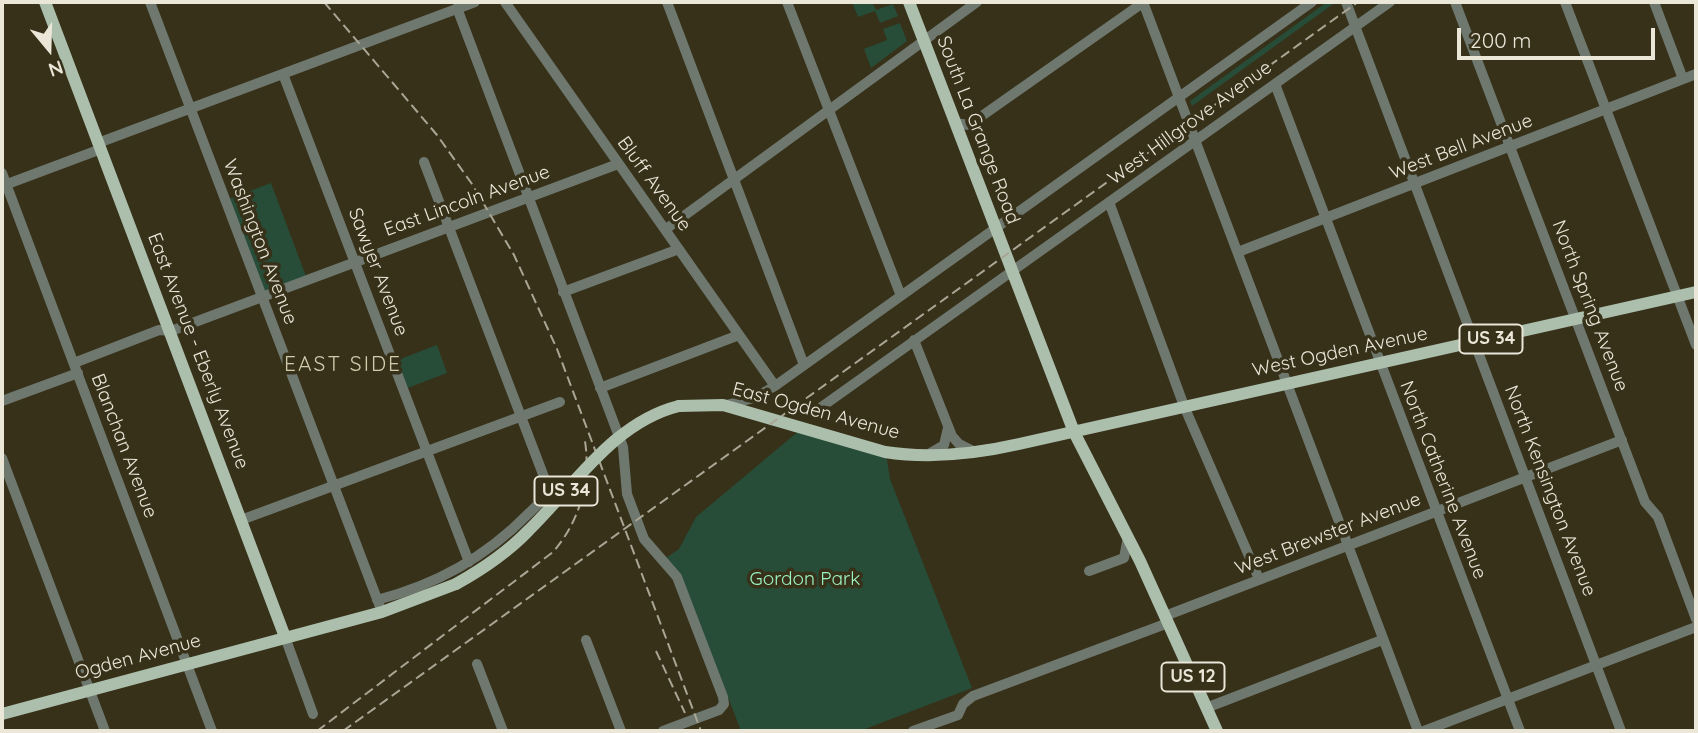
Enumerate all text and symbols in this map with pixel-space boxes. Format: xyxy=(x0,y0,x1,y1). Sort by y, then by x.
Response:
north arrow xyxy=(14,14,84,84)
scale bar xyxy=(1460,14,1658,58)
text: 200 m xyxy=(1470,27,1532,53)
street label: South La Grange Road xyxy=(932,33,1024,227)
text: N xyxy=(45,55,66,82)
street label: West Hillgrove Avenue xyxy=(1104,56,1276,190)
street label: West Bell Avenue xyxy=(1386,109,1536,185)
street label: Bluff Avenue xyxy=(612,132,696,236)
street label: Washington Avenue xyxy=(218,156,302,328)
street label: East Lincoln Avenue xyxy=(381,160,553,242)
street label: Sawyer Avenue xyxy=(343,205,413,339)
street label: North Spring Avenue xyxy=(1547,217,1633,395)
street label: East Avenue - Eberly Avenue xyxy=(142,230,254,472)
street label: West Ogden Avenue xyxy=(1250,322,1430,382)
road number: US 34 xyxy=(1460,324,1522,354)
district label: EAST SIDE xyxy=(285,352,401,378)
street label: Blanchan Avenue xyxy=(86,371,162,521)
street label: East Ogden Avenue xyxy=(730,378,902,444)
street label: North Catherine Avenue xyxy=(1395,378,1491,582)
street label: North Kensington Avenue xyxy=(1499,382,1601,600)
road number: US 34 xyxy=(534,476,598,505)
street label: West Brewster Avenue xyxy=(1232,488,1424,580)
park label: Gordon Park xyxy=(750,568,860,590)
street label: Ogden Avenue xyxy=(73,629,203,685)
road number: US 12 xyxy=(1162,662,1224,692)

